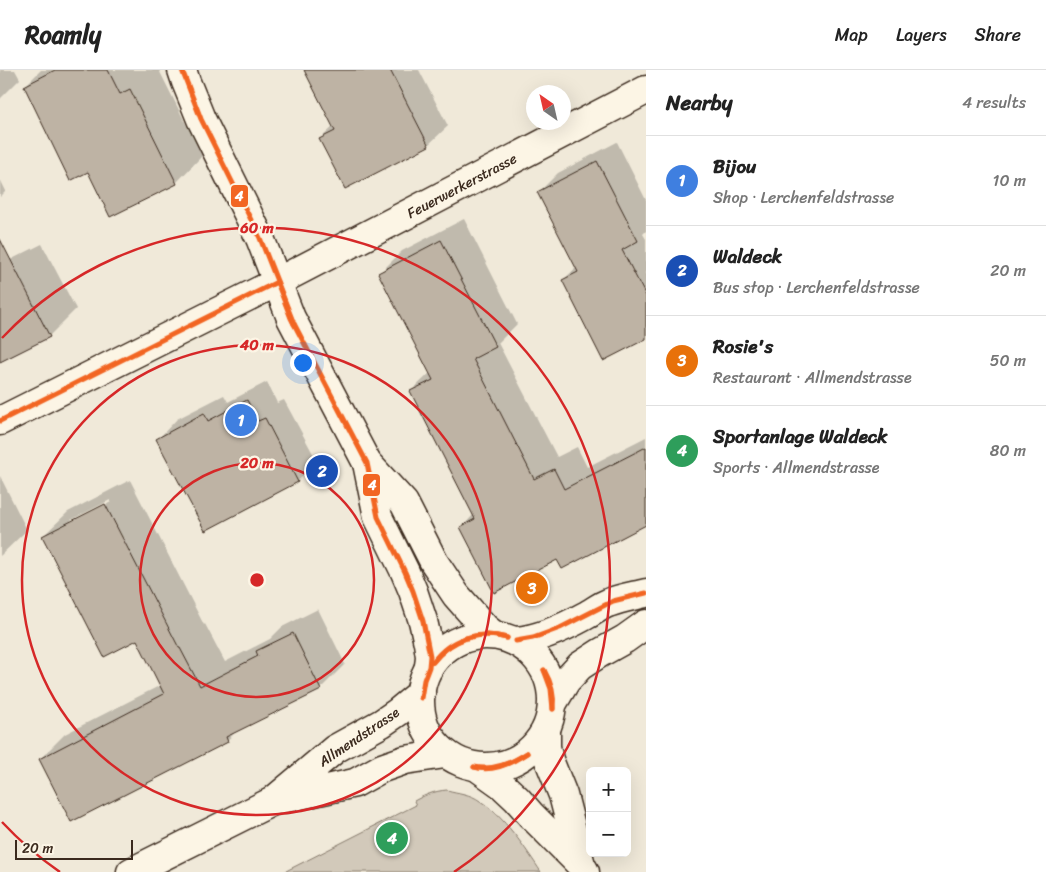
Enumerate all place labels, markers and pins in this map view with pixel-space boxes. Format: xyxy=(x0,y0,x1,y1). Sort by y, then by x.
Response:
pin: 1 xyxy=(225,401,257,439)
pin: 2 xyxy=(306,452,338,490)
pin: 3 xyxy=(516,569,548,607)
centre of rings xyxy=(248,571,266,589)
pin: 4 xyxy=(376,819,408,857)

